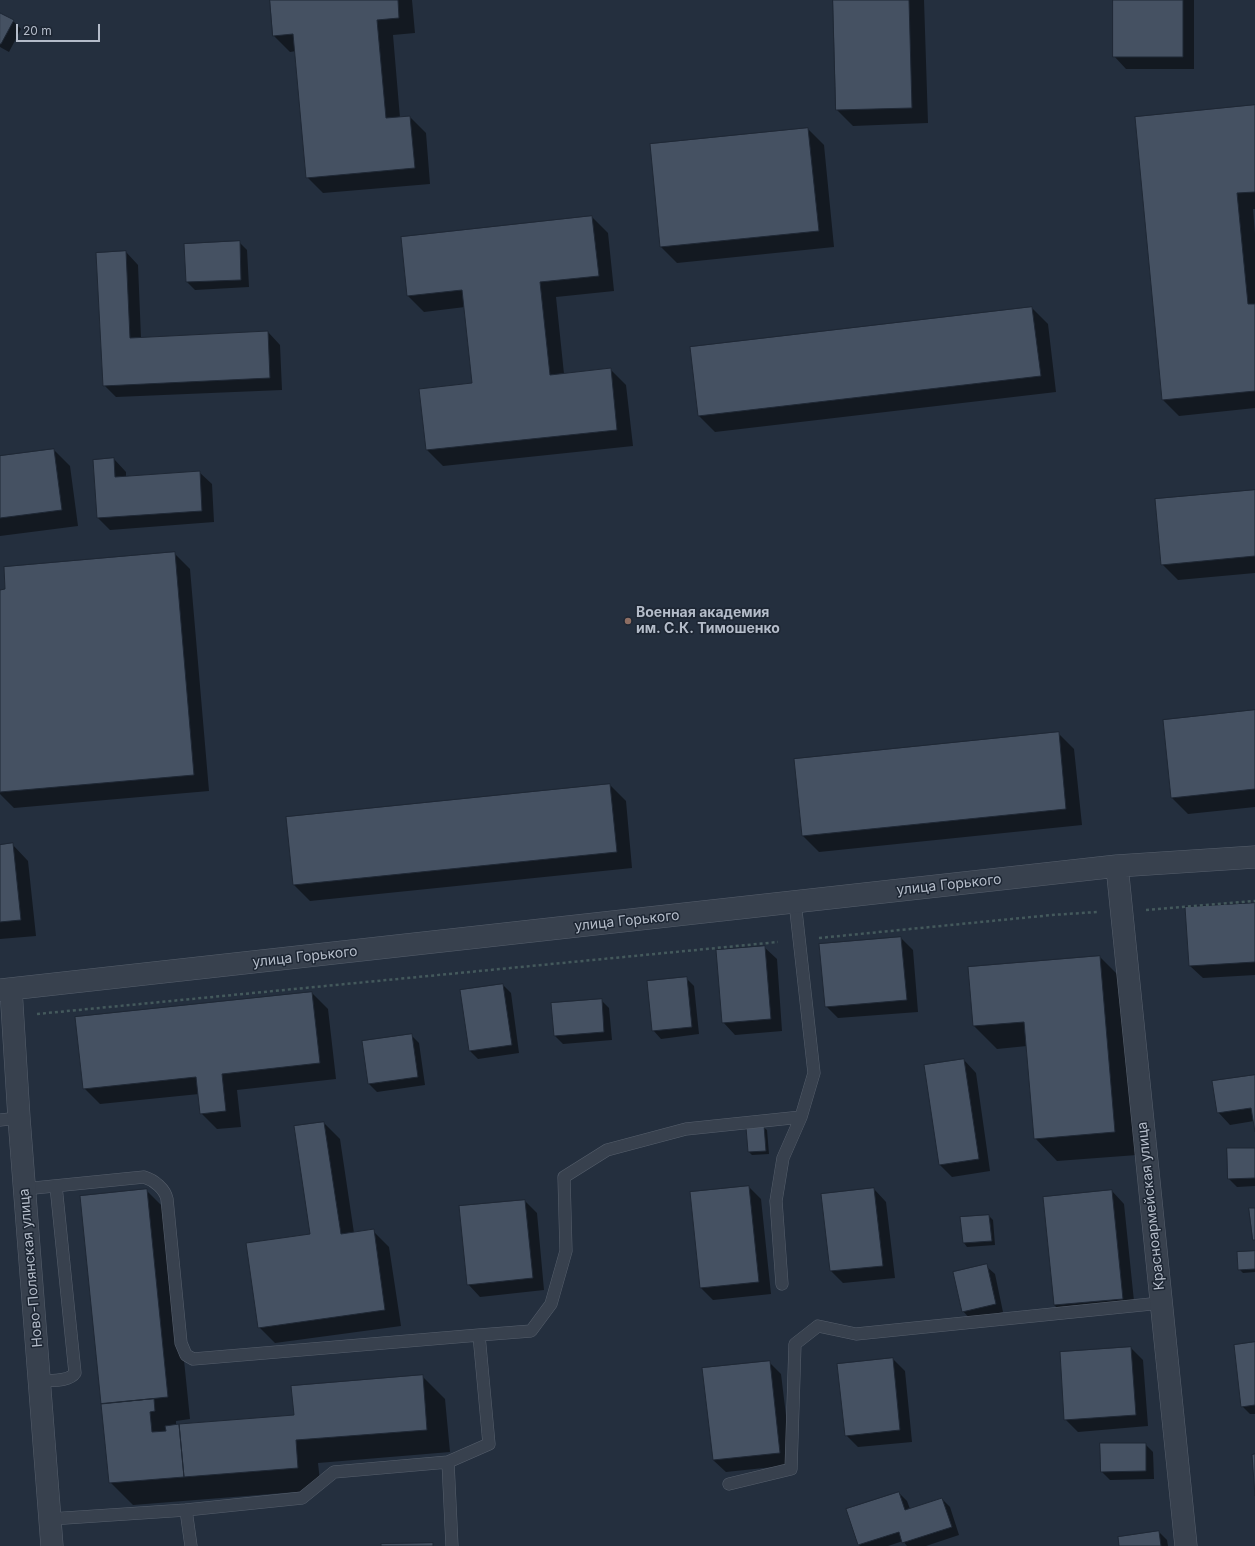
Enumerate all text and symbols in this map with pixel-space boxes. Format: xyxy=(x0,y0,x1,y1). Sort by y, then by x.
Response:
scale bar xyxy=(18,16,102,42)
text: 20 m xyxy=(23,23,52,38)
place label: Военная академия им. С.К. Тимошенко xyxy=(636,605,780,638)
marker: Военная академия им. С.К. Тимошенко xyxy=(623,616,633,626)
street label: улица Горького xyxy=(896,871,1002,899)
street label: улица Горького xyxy=(574,907,680,935)
street label: улица Горького xyxy=(252,943,358,971)
street label: Красноармейская улица xyxy=(1134,1121,1168,1291)
street label: Ново-Полянская улица xyxy=(16,1188,46,1348)

